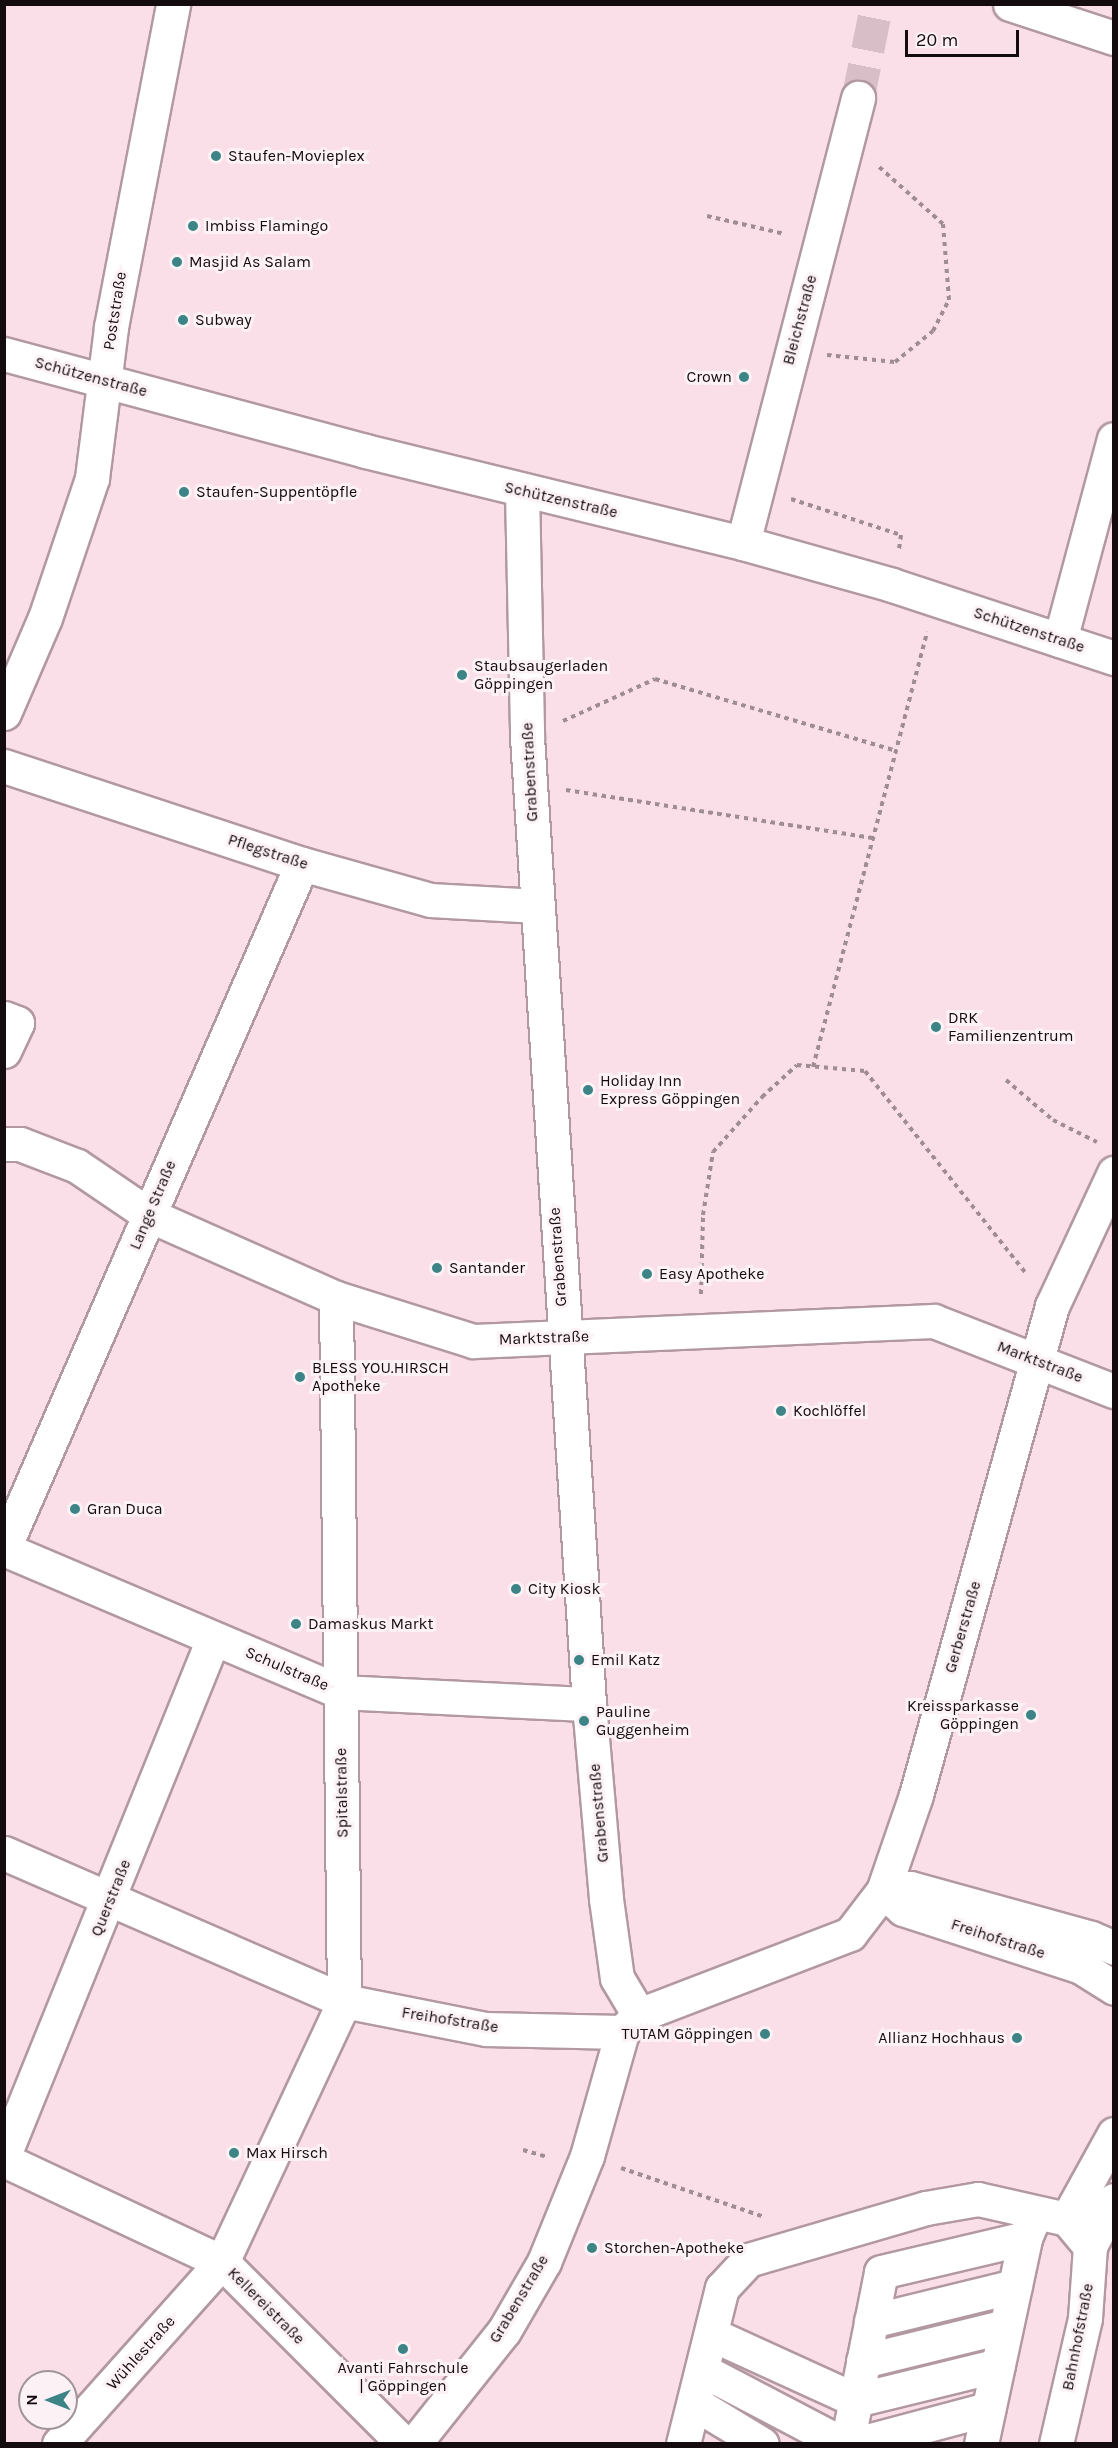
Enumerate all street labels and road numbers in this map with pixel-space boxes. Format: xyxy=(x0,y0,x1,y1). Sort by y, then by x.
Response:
street label: Poststraße xyxy=(99,270,131,352)
street label: Bleichstraße xyxy=(779,273,821,367)
street label: Schützenstraße xyxy=(33,353,149,401)
street label: Schützenstraße xyxy=(502,478,620,522)
street label: Schützenstraße xyxy=(971,603,1087,657)
street label: Grabenstraße xyxy=(518,722,542,822)
street label: Pflegstraße xyxy=(226,830,310,874)
street label: Lange Straße xyxy=(126,1157,180,1253)
street label: Grabenstraße xyxy=(545,1207,571,1307)
street label: Marktstraße xyxy=(499,1327,589,1349)
street label: Marktstraße xyxy=(994,1337,1086,1387)
street label: Gerberstraße xyxy=(941,1579,985,1675)
street label: Schulstraße xyxy=(242,1643,332,1695)
street label: Spitalstraße xyxy=(332,1748,352,1838)
street label: Grabenstraße xyxy=(585,1763,613,1863)
street label: Querstraße xyxy=(87,1857,135,1939)
street label: Freihofstraße xyxy=(949,1915,1047,1963)
street label: Freihofstraße xyxy=(400,2003,500,2037)
street label: Grabenstraße xyxy=(485,2251,553,2347)
street label: Kellereistraße xyxy=(224,2264,308,2348)
street label: Bahnhofstraße xyxy=(1058,2282,1098,2392)
street label: Wühlestraße xyxy=(103,2312,179,2394)

